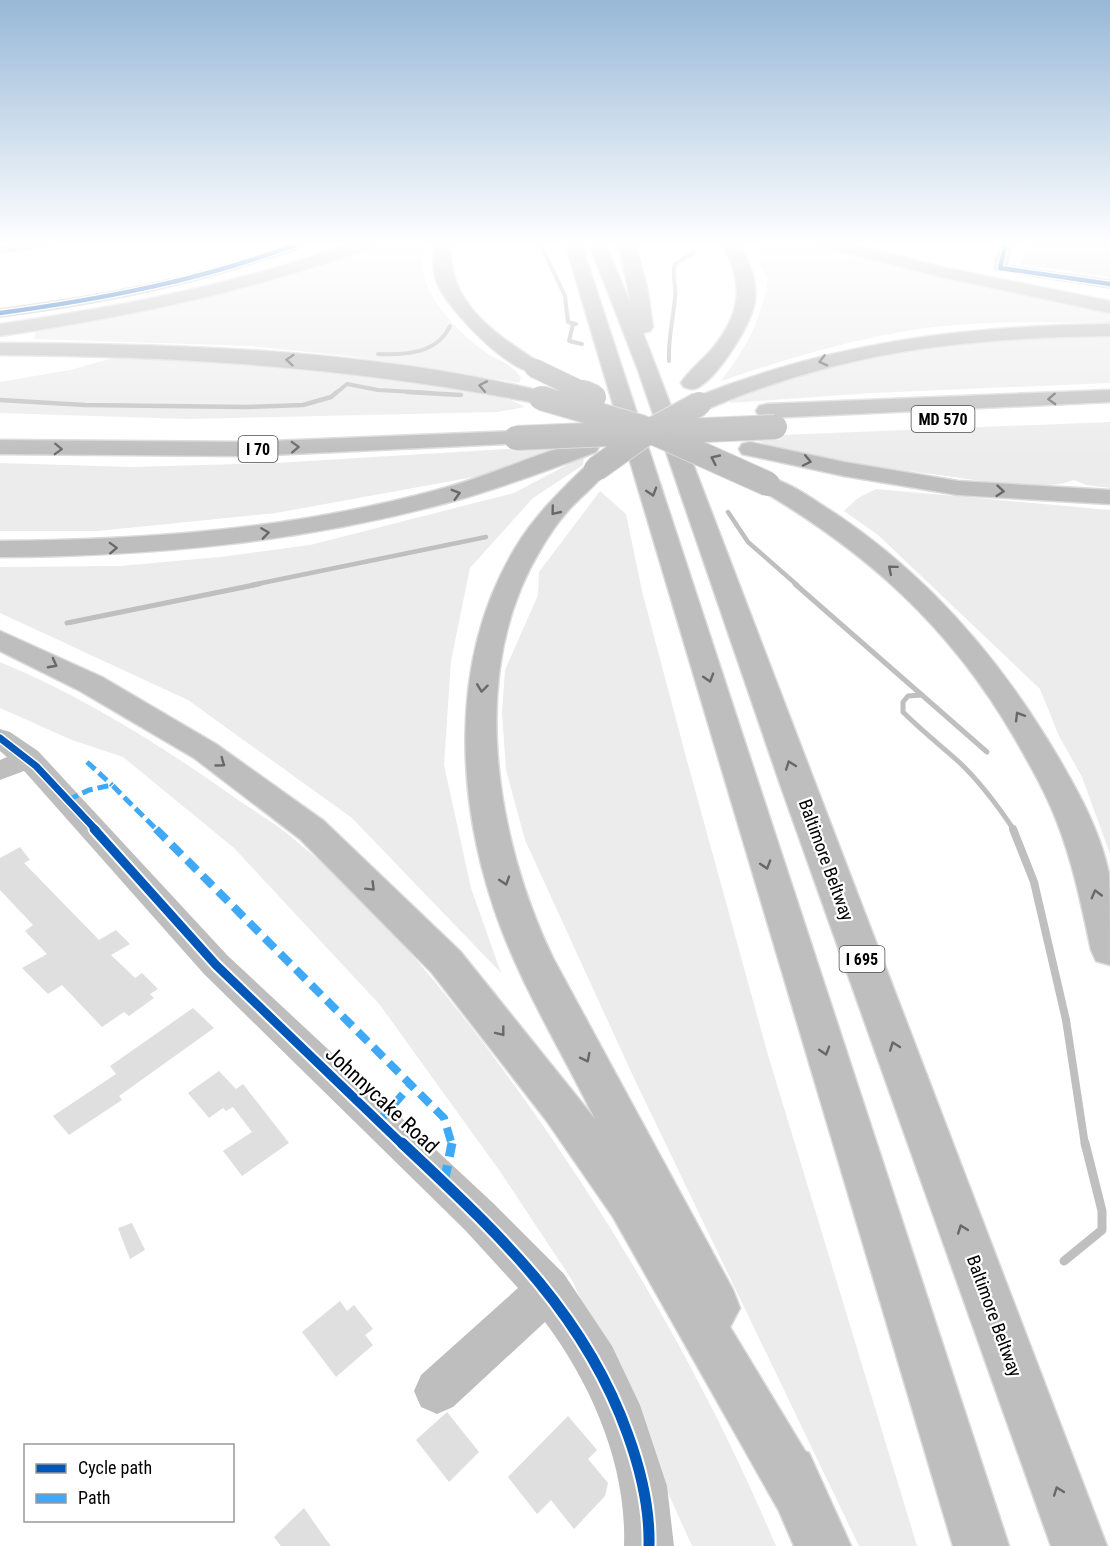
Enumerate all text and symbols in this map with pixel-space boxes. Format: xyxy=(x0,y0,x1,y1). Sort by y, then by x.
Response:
one-way arrow xyxy=(818,353,828,366)
one-way arrow xyxy=(286,354,295,367)
one-way arrow xyxy=(479,380,489,393)
one-way arrow xyxy=(1047,392,1056,405)
road number: MD 570 xyxy=(912,406,974,432)
road number: I 70 xyxy=(238,436,278,462)
one-way arrow xyxy=(291,441,300,454)
one-way arrow xyxy=(54,443,63,455)
one-way arrow xyxy=(711,454,722,466)
one-way arrow xyxy=(802,454,812,467)
one-way arrow xyxy=(995,484,1004,497)
one-way arrow xyxy=(645,486,657,497)
one-way arrow xyxy=(450,489,461,501)
one-way arrow xyxy=(552,505,563,516)
one-way arrow xyxy=(260,528,270,540)
one-way arrow xyxy=(108,541,117,554)
one-way arrow xyxy=(888,565,899,576)
one-way arrow xyxy=(47,657,58,669)
one-way arrow xyxy=(702,672,714,683)
one-way arrow xyxy=(476,684,489,693)
one-way arrow xyxy=(1014,712,1026,722)
one-way arrow xyxy=(215,756,226,767)
one-way arrow xyxy=(785,760,798,771)
street label: Baltimore Beltway xyxy=(795,796,858,924)
one-way arrow xyxy=(759,859,772,870)
one-way arrow xyxy=(498,875,510,886)
one-way arrow xyxy=(363,880,374,891)
one-way arrow xyxy=(1091,889,1103,899)
road number: I 695 xyxy=(840,946,884,972)
one-way arrow xyxy=(494,1025,505,1036)
street label: Johnnycake Road xyxy=(321,1042,443,1158)
one-way arrow xyxy=(889,1042,902,1052)
one-way arrow xyxy=(818,1045,830,1056)
one-way arrow xyxy=(579,1051,590,1062)
one-way arrow xyxy=(956,1225,969,1235)
street label: Baltimore Beltway xyxy=(963,1252,1026,1380)
legend xyxy=(24,1444,234,1522)
text: Cycle path xyxy=(78,1457,152,1478)
one-way arrow xyxy=(1053,1486,1066,1497)
text: Path xyxy=(78,1487,111,1508)

